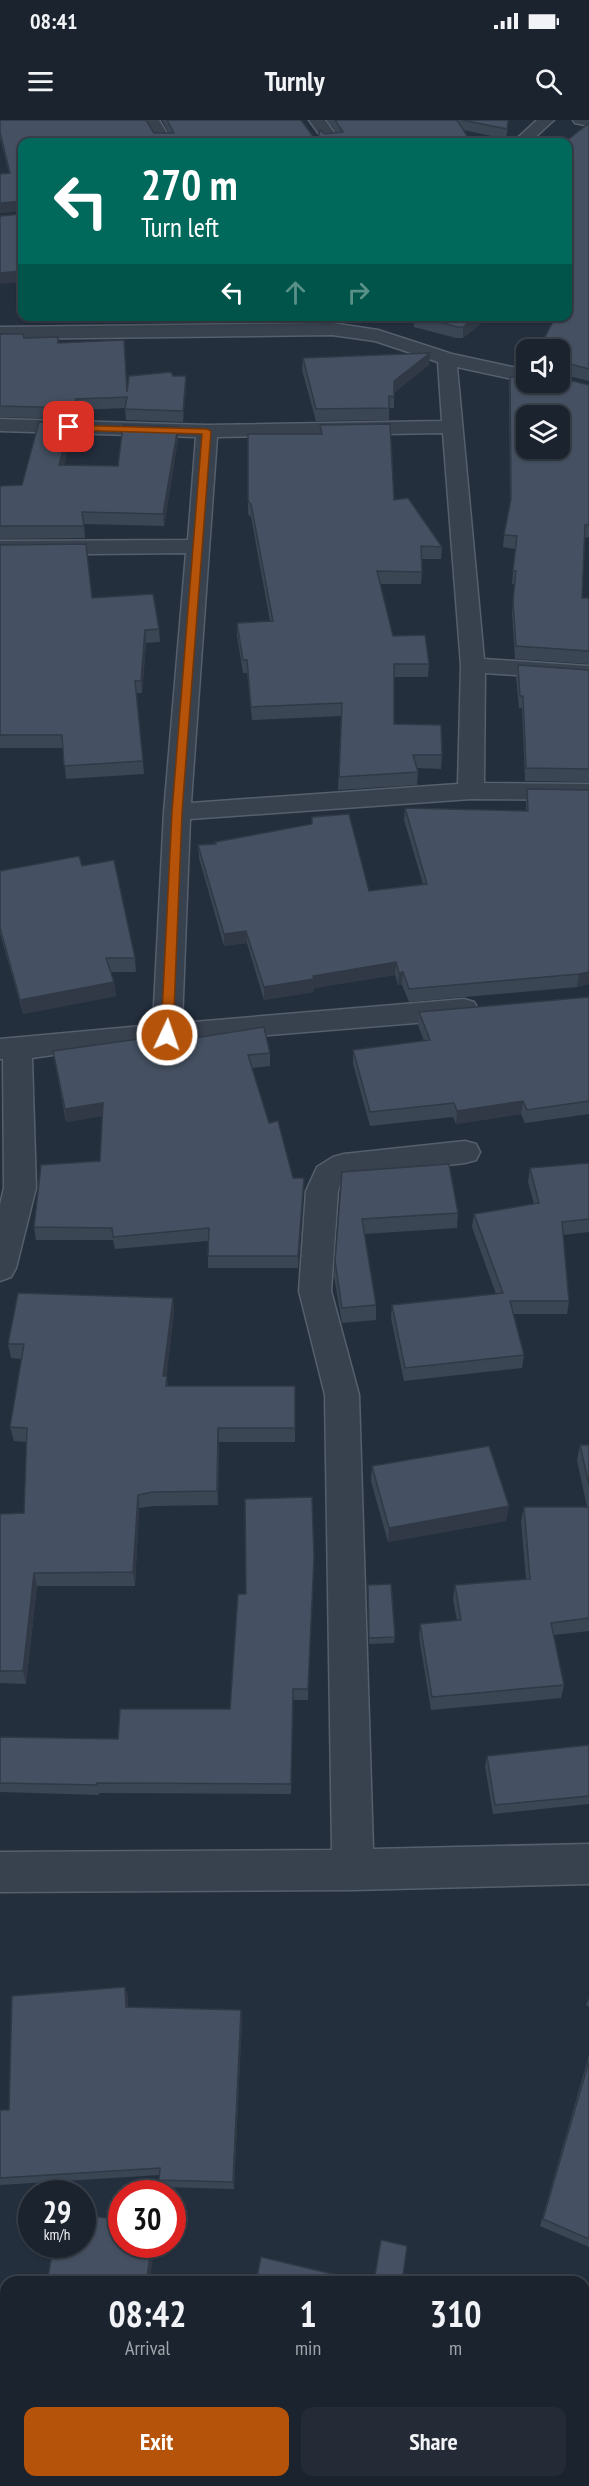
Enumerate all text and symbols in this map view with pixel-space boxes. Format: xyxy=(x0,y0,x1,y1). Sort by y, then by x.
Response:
text: 08:41 xyxy=(30,7,78,35)
text: Turnly xyxy=(265,64,324,98)
icon: menu xyxy=(24,65,57,98)
icon: search xyxy=(532,65,565,98)
text: 270 m xyxy=(141,157,238,212)
icon: left xyxy=(42,162,120,240)
text: Turn left xyxy=(141,210,219,244)
icon: left xyxy=(216,276,249,309)
icon: ahead xyxy=(279,276,312,309)
icon: right xyxy=(342,276,375,309)
map controls xyxy=(516,339,570,459)
button: sound xyxy=(516,339,570,393)
pin xyxy=(43,401,94,452)
button: layers xyxy=(516,405,570,459)
icon: arrive xyxy=(52,410,85,443)
position arrow xyxy=(135,1003,199,1067)
speed limit sign: 30 xyxy=(108,2180,186,2258)
text: 29 xyxy=(43,2192,71,2231)
text: km/h xyxy=(44,2225,70,2244)
text: 08:42 xyxy=(109,2290,186,2337)
text: 1 xyxy=(299,2290,317,2337)
text: 310 xyxy=(430,2290,481,2337)
text: Arrival xyxy=(125,2335,170,2361)
text: min xyxy=(295,2335,321,2361)
text: m xyxy=(449,2335,462,2361)
button: Exit xyxy=(24,2407,289,2476)
button: Share xyxy=(301,2407,566,2476)

